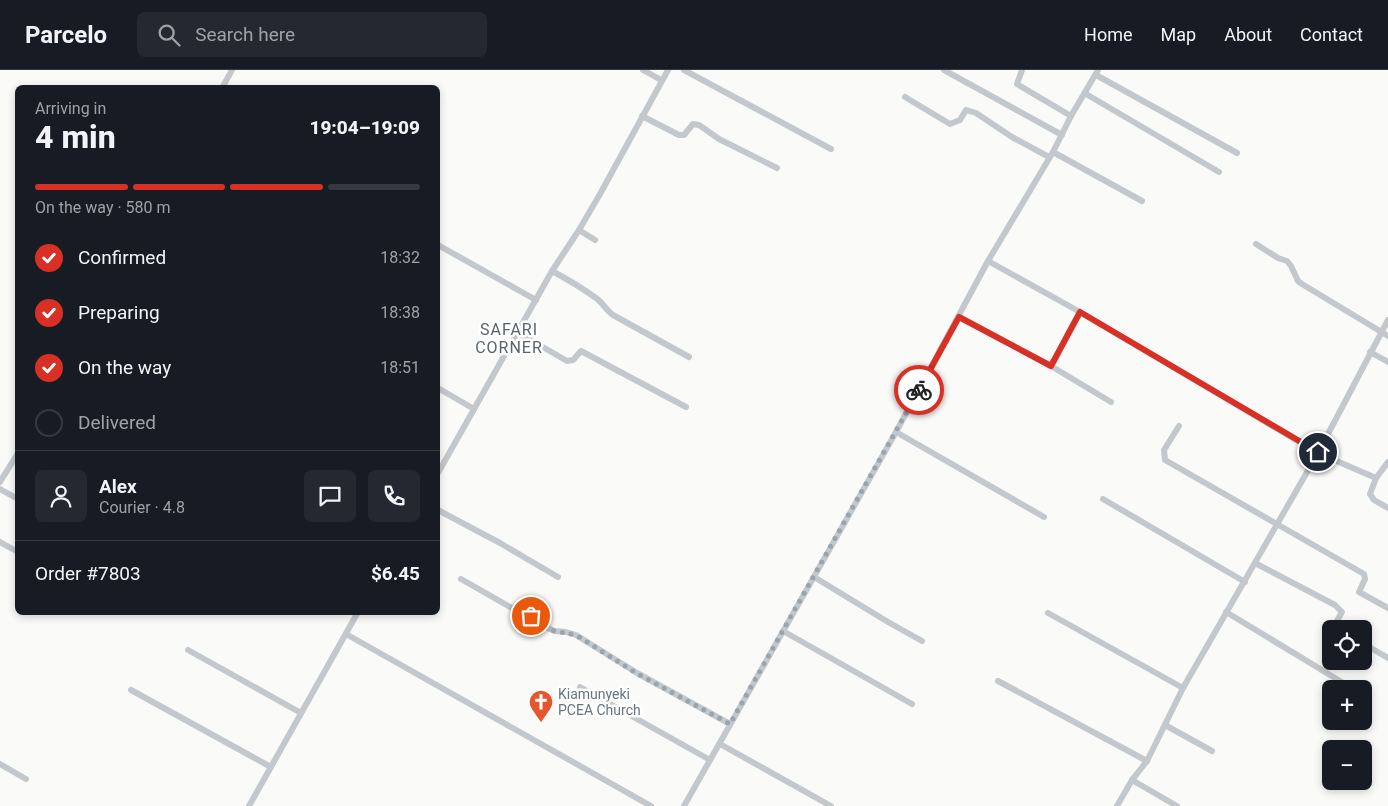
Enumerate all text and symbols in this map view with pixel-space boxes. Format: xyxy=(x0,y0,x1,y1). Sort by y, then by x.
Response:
search box xyxy=(137,12,487,57)
text: Parcelo xyxy=(25,21,107,49)
icon: search xyxy=(155,21,183,49)
text: Search here xyxy=(195,23,295,46)
text: Home xyxy=(1084,24,1133,45)
text: Map xyxy=(1161,24,1196,45)
text: About xyxy=(1224,24,1272,45)
text: Contact xyxy=(1300,24,1363,45)
text: Arriving in xyxy=(35,99,106,118)
text: 19:04–19:09 xyxy=(309,116,420,139)
text: 4 min xyxy=(35,118,116,156)
text: On the way · 580 m xyxy=(35,198,171,217)
icon: check xyxy=(35,244,63,272)
text: Confirmed xyxy=(78,246,166,269)
text: 18:32 xyxy=(380,248,420,267)
icon: check xyxy=(35,299,63,327)
text: Preparing xyxy=(78,301,160,324)
text: 18:38 xyxy=(380,303,420,322)
district label: SAFARI CORNER xyxy=(475,320,543,357)
icon: check xyxy=(35,354,63,382)
text: On the way xyxy=(78,356,171,379)
text: 18:51 xyxy=(380,358,420,377)
courier xyxy=(894,365,944,415)
icon: bike xyxy=(905,376,933,404)
text: Delivered xyxy=(78,411,156,434)
pin xyxy=(1297,431,1339,473)
icon: home xyxy=(1304,438,1332,466)
button: person xyxy=(35,470,87,522)
button: chat xyxy=(304,470,356,522)
button: phone xyxy=(368,470,420,522)
text: Alex xyxy=(99,475,137,498)
text: Courier · 4.8 xyxy=(99,498,185,517)
text: Order #7803 xyxy=(35,562,141,585)
text: $6.45 xyxy=(371,562,420,585)
pin xyxy=(510,595,552,637)
icon: bag xyxy=(517,602,545,630)
map controls xyxy=(1322,620,1372,790)
button: locate xyxy=(1322,620,1372,670)
button: + xyxy=(1322,680,1372,730)
place label: Kiamunyeki PCEA Church xyxy=(558,686,641,718)
church icon: Kiamunyeki PCEA Church xyxy=(528,689,554,723)
button: − xyxy=(1322,740,1372,790)

